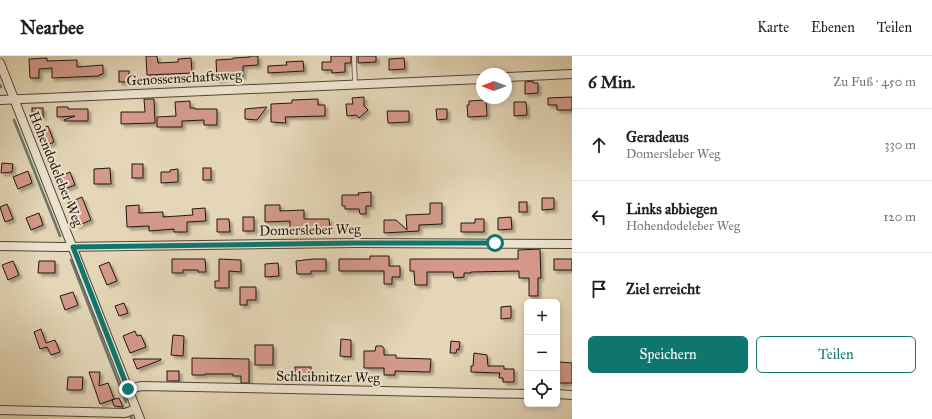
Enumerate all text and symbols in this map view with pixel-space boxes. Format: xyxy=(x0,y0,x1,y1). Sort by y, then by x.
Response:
text: Nearbee xyxy=(20,16,84,39)
text: Karte xyxy=(757,19,789,36)
text: Ebenen xyxy=(811,19,855,36)
text: Teilen xyxy=(877,19,912,36)
street label: Genossenschaftsweg xyxy=(126,66,242,90)
north arrow xyxy=(476,68,512,104)
text: 6 Min. xyxy=(588,72,635,93)
text: Zu Fuß · 450 m xyxy=(833,74,916,90)
street label: Hohendodeleber Weg xyxy=(25,109,87,230)
text: Geradeaus xyxy=(626,128,689,146)
icon: ahead xyxy=(588,134,610,156)
text: 330 m xyxy=(884,137,916,153)
text: Domersleber Weg xyxy=(626,146,720,162)
text: Links abbiegen xyxy=(626,200,718,218)
icon: left xyxy=(588,206,610,228)
text: 120 m xyxy=(883,209,916,225)
text: Hohendodeleber Weg xyxy=(626,218,740,234)
street label: Domersleber Weg xyxy=(259,221,361,239)
route start xyxy=(486,234,504,252)
icon: arrive xyxy=(588,278,610,300)
text: Ziel erreicht xyxy=(626,280,701,298)
map controls xyxy=(524,299,560,407)
button: + xyxy=(524,299,560,335)
button: − xyxy=(524,335,560,371)
button: Speichern xyxy=(588,336,748,373)
button: Teilen xyxy=(756,336,916,373)
street label: Schleibnitzer Weg xyxy=(276,368,381,386)
button: locate xyxy=(524,371,560,407)
route end xyxy=(119,380,137,398)

